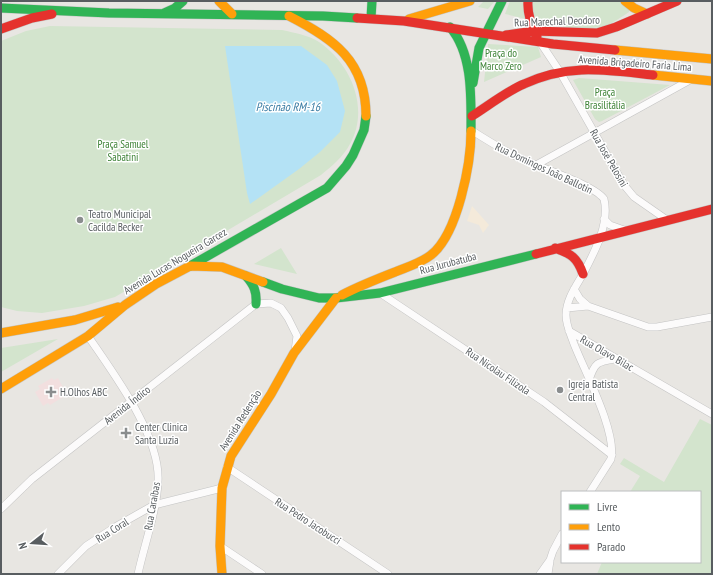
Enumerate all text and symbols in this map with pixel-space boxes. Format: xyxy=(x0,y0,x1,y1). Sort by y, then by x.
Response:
street label: Rua Marechal Deodoro xyxy=(514,12,600,29)
park label: Praça do Marco Zero xyxy=(480,46,522,73)
street label: Avenida Brigadeiro Faria Lima xyxy=(578,52,692,74)
park label: Praça Brasilitália xyxy=(585,85,625,112)
water label: Piscinão RM-16 xyxy=(256,99,322,114)
street label: Rua José Pelosini xyxy=(587,127,631,189)
park label: Praça Samuel Sabatini xyxy=(98,137,149,164)
street label: Rua Domingos João Ballotin xyxy=(493,139,595,197)
place label: Teatro Municipal Cacilda Becker xyxy=(88,207,151,234)
marker: Teatro Municipal Cacilda Becker xyxy=(75,215,85,225)
street label: Avenida Lucas Nogueira Garcez xyxy=(121,225,229,297)
street label: Rua Jurubatuba xyxy=(418,249,478,277)
street label: Rua Olavo Bilac xyxy=(578,332,636,374)
street label: Rua Nicolau Filizola xyxy=(463,344,533,398)
place label: Igreja Batista Central xyxy=(568,377,618,404)
street label: Avenida Índico xyxy=(101,382,153,428)
place label: H.Olhos ABC xyxy=(60,385,107,399)
marker: Igreja Batista Central xyxy=(555,385,565,395)
marker: H.Olhos ABC xyxy=(45,386,57,398)
street label: Avenida Redenção xyxy=(216,387,264,453)
place label: Center Clinica Santa Luzia xyxy=(135,420,187,447)
marker: Center Clinica Santa Luzia xyxy=(120,427,132,439)
street label: Rua Caraíbas xyxy=(141,480,163,531)
legend xyxy=(561,491,701,563)
street label: Rua Pedro Jacobucci xyxy=(272,494,344,548)
text: Livre xyxy=(597,499,618,514)
street label: Rua Coral xyxy=(93,514,131,546)
text: Lento xyxy=(597,519,620,534)
north arrow xyxy=(12,523,52,563)
text: Parado xyxy=(597,539,625,554)
text: N xyxy=(15,541,30,551)

